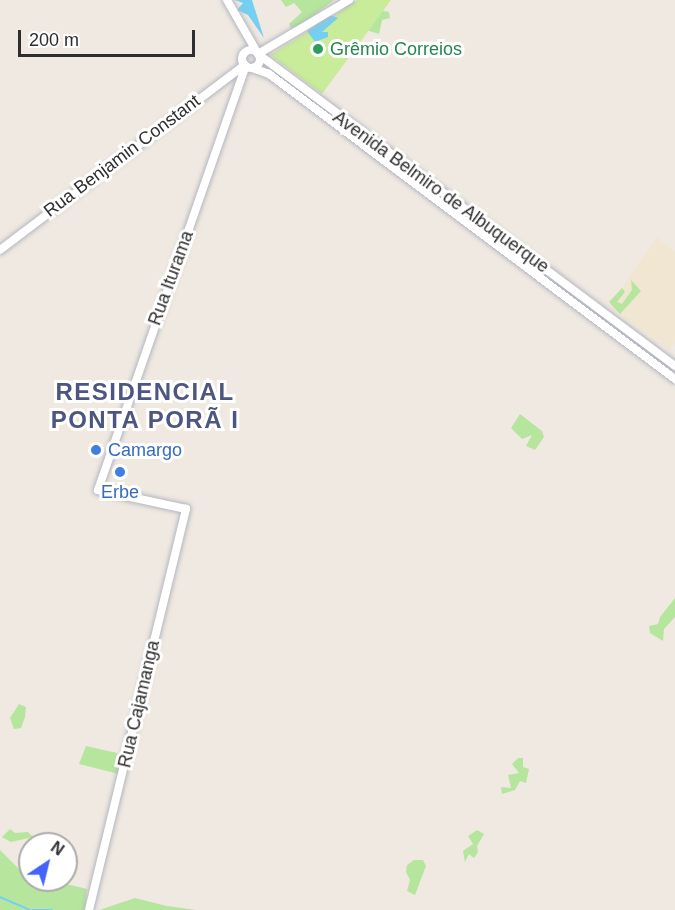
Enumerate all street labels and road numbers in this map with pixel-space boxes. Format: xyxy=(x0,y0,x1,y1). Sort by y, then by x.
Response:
street label: Rua Benjamin Constant xyxy=(40,90,204,222)
street label: Avenida Belmiro de Albuquerque xyxy=(328,106,554,278)
street label: Rua Iturama xyxy=(144,228,198,328)
street label: Rua Cajamanga xyxy=(114,638,164,770)

